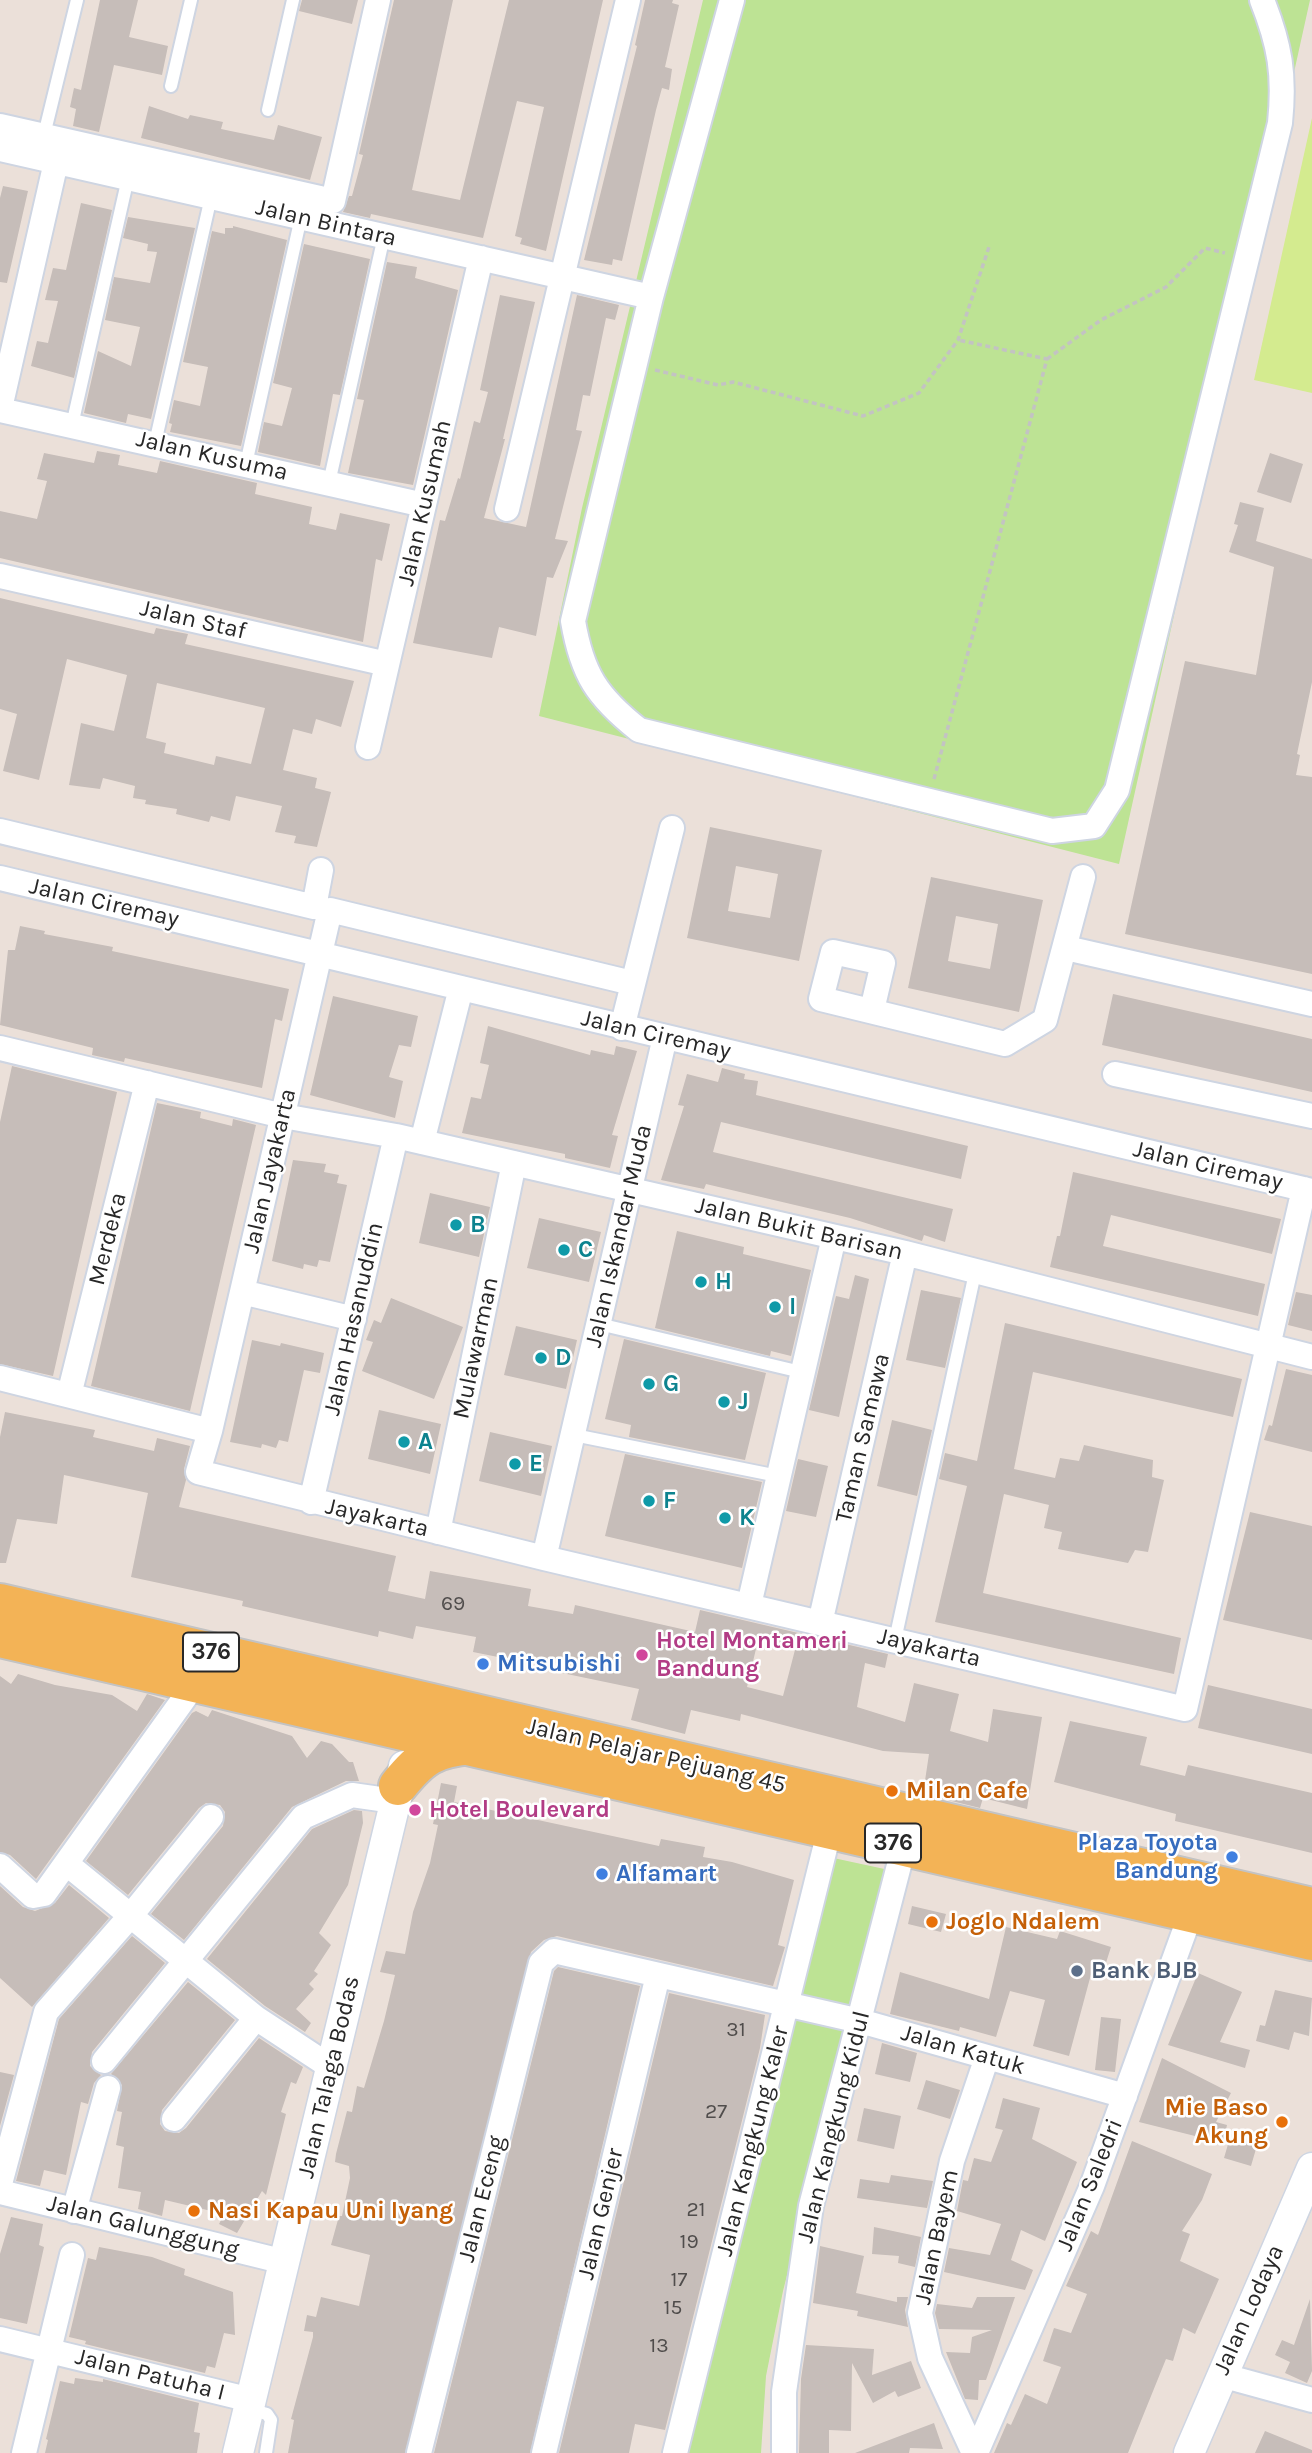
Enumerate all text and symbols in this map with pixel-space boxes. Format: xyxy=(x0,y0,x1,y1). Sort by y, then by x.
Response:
street label: Jalan Bintara xyxy=(253,193,399,253)
street label: Jalan Kusumah xyxy=(392,417,458,589)
street label: Jalan Kusuma xyxy=(133,425,291,487)
street label: Jalan Staf xyxy=(137,594,249,646)
street label: Jalan Ciremay xyxy=(26,872,182,934)
street label: Jalan Ciremay xyxy=(578,1004,734,1066)
street label: Jalan Jayakarta xyxy=(237,1086,303,1256)
street label: Jalan Iskandar Muda xyxy=(579,1122,659,1350)
street label: Jalan Ciremay xyxy=(1130,1135,1286,1197)
street label: Merdeka xyxy=(83,1190,133,1288)
street label: Jalan Bukit Barisan xyxy=(692,1191,906,1267)
place label: B xyxy=(470,1211,486,1239)
marker: B xyxy=(448,1217,464,1233)
street label: Jalan Hasanuddin xyxy=(318,1220,390,1418)
place label: C xyxy=(578,1236,593,1264)
marker: C xyxy=(556,1242,572,1258)
place label: H xyxy=(715,1268,732,1296)
street label: Mulawarman xyxy=(447,1274,505,1422)
marker: H xyxy=(693,1274,709,1290)
place label: I xyxy=(789,1293,796,1321)
marker: I xyxy=(767,1299,783,1315)
place label: D xyxy=(555,1344,571,1372)
marker: D xyxy=(533,1350,549,1366)
street label: Taman Samawa xyxy=(830,1350,896,1526)
place label: G xyxy=(663,1370,679,1398)
marker: G xyxy=(641,1376,657,1392)
place label: J xyxy=(738,1388,749,1416)
marker: J xyxy=(716,1394,732,1410)
place label: A xyxy=(418,1428,433,1456)
marker: A xyxy=(396,1434,412,1450)
place label: E xyxy=(529,1450,543,1478)
marker: E xyxy=(507,1456,523,1472)
place label: F xyxy=(663,1487,676,1515)
street label: Jayakarta xyxy=(323,1492,431,1544)
marker: F xyxy=(641,1493,657,1509)
place label: K xyxy=(739,1504,755,1532)
marker: K xyxy=(717,1510,733,1526)
house number: 69 xyxy=(441,1591,465,1617)
street label: Jayakarta xyxy=(875,1622,983,1674)
place label: Hotel Montameri Bandung xyxy=(656,1627,848,1683)
road number: 376 xyxy=(183,1632,239,1672)
marker: Hotel Montameri Bandung xyxy=(634,1647,650,1663)
place label: Mitsubishi xyxy=(497,1650,621,1678)
marker: Mitsubishi xyxy=(475,1656,491,1672)
street label: Jalan Pelajar Pejuang 45 xyxy=(524,1712,788,1800)
place label: Milan Cafe xyxy=(906,1777,1028,1805)
marker: Milan Cafe xyxy=(884,1783,900,1799)
place label: Hotel Boulevard xyxy=(429,1796,610,1824)
marker: Hotel Boulevard xyxy=(407,1802,423,1818)
road number: 376 xyxy=(865,1824,921,1862)
place label: Plaza Toyota Bandung xyxy=(1077,1829,1218,1885)
marker: Plaza Toyota Bandung xyxy=(1224,1849,1240,1865)
place label: Alfamart xyxy=(616,1860,717,1888)
marker: Alfamart xyxy=(594,1866,610,1882)
place label: Joglo Ndalem xyxy=(946,1908,1100,1936)
marker: Joglo Ndalem xyxy=(924,1914,940,1930)
place label: Bank BJB xyxy=(1091,1957,1198,1985)
marker: Bank BJB xyxy=(1069,1963,1085,1979)
street label: Jalan Talaga Bodas xyxy=(292,1973,366,2181)
street label: Jalan Kangkung Kidul xyxy=(791,2008,877,2246)
house number: 31 xyxy=(726,2017,746,2043)
street label: Jalan Katuk xyxy=(898,2019,1028,2081)
street label: Jalan Kangkung Kaler xyxy=(710,2023,796,2259)
place label: Mie Baso Akung xyxy=(1165,2094,1268,2150)
house number: 27 xyxy=(705,2099,727,2125)
marker: Mie Baso Akung xyxy=(1274,2114,1290,2130)
street label: Jalan Saledri xyxy=(1050,2115,1130,2255)
street label: Jalan Eceng xyxy=(452,2133,512,2265)
street label: Jalan Genjer xyxy=(572,2146,630,2282)
street label: Jalan Bayem xyxy=(909,2167,965,2307)
street label: Jalan Galunggung xyxy=(44,2189,242,2265)
place label: Nasi Kapau Uni Iyang xyxy=(208,2197,453,2225)
house number: 21 xyxy=(686,2197,706,2223)
marker: Nasi Kapau Uni Iyang xyxy=(186,2203,202,2219)
house number: 19 xyxy=(679,2229,699,2255)
street label: Jalan Lodaya xyxy=(1208,2241,1290,2379)
house number: 17 xyxy=(671,2267,687,2293)
house number: 15 xyxy=(664,2295,682,2321)
house number: 13 xyxy=(649,2333,669,2359)
street label: Jalan Patuha I xyxy=(72,2342,228,2408)

